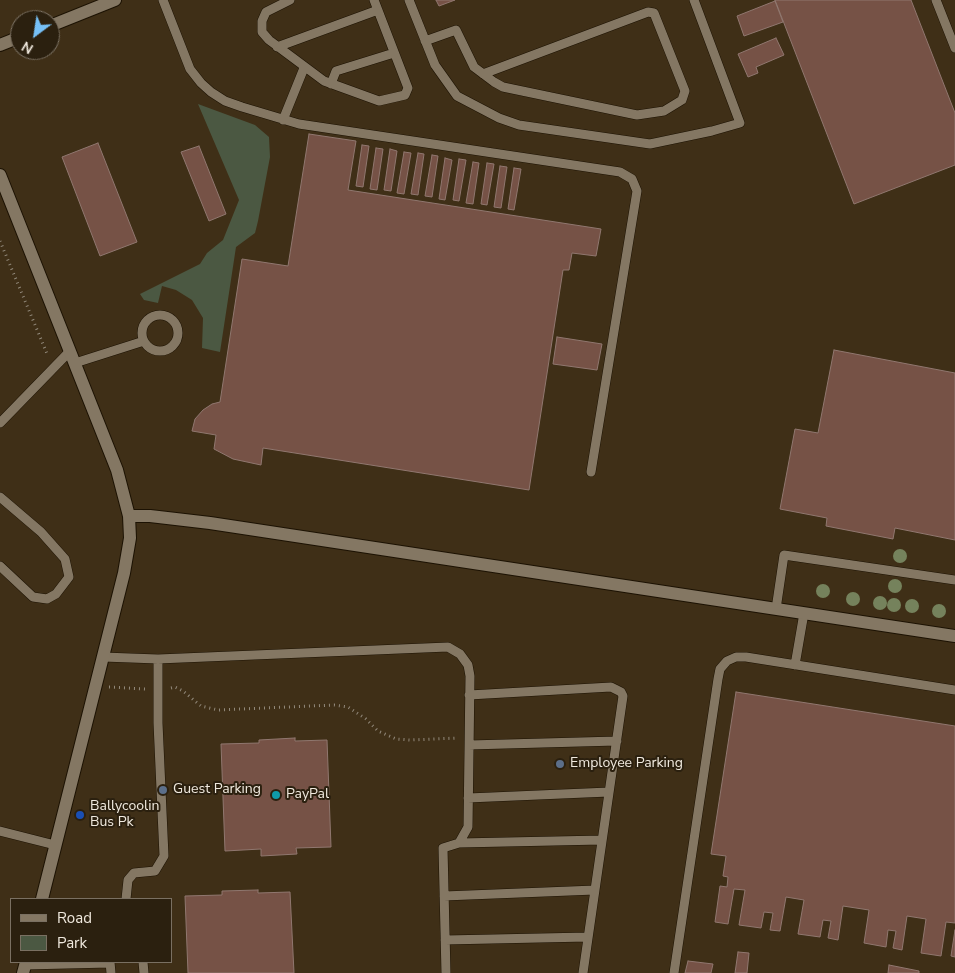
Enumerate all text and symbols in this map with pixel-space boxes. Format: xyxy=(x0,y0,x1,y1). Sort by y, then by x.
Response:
north arrow xyxy=(10,10,60,60)
text: N xyxy=(18,37,37,58)
place label: Employee Parking xyxy=(570,756,683,772)
marker: Employee Parking xyxy=(554,758,566,770)
place label: Guest Parking xyxy=(173,782,261,798)
marker: Guest Parking xyxy=(157,784,169,796)
place label: PayPal xyxy=(286,787,329,803)
marker: PayPal xyxy=(270,789,282,801)
place label: Ballycoolin Bus Pk xyxy=(90,799,159,832)
marker: Ballycoolin Bus Pk xyxy=(74,809,86,821)
legend xyxy=(10,898,172,963)
text: Road xyxy=(57,908,92,928)
text: Park xyxy=(57,933,87,953)

